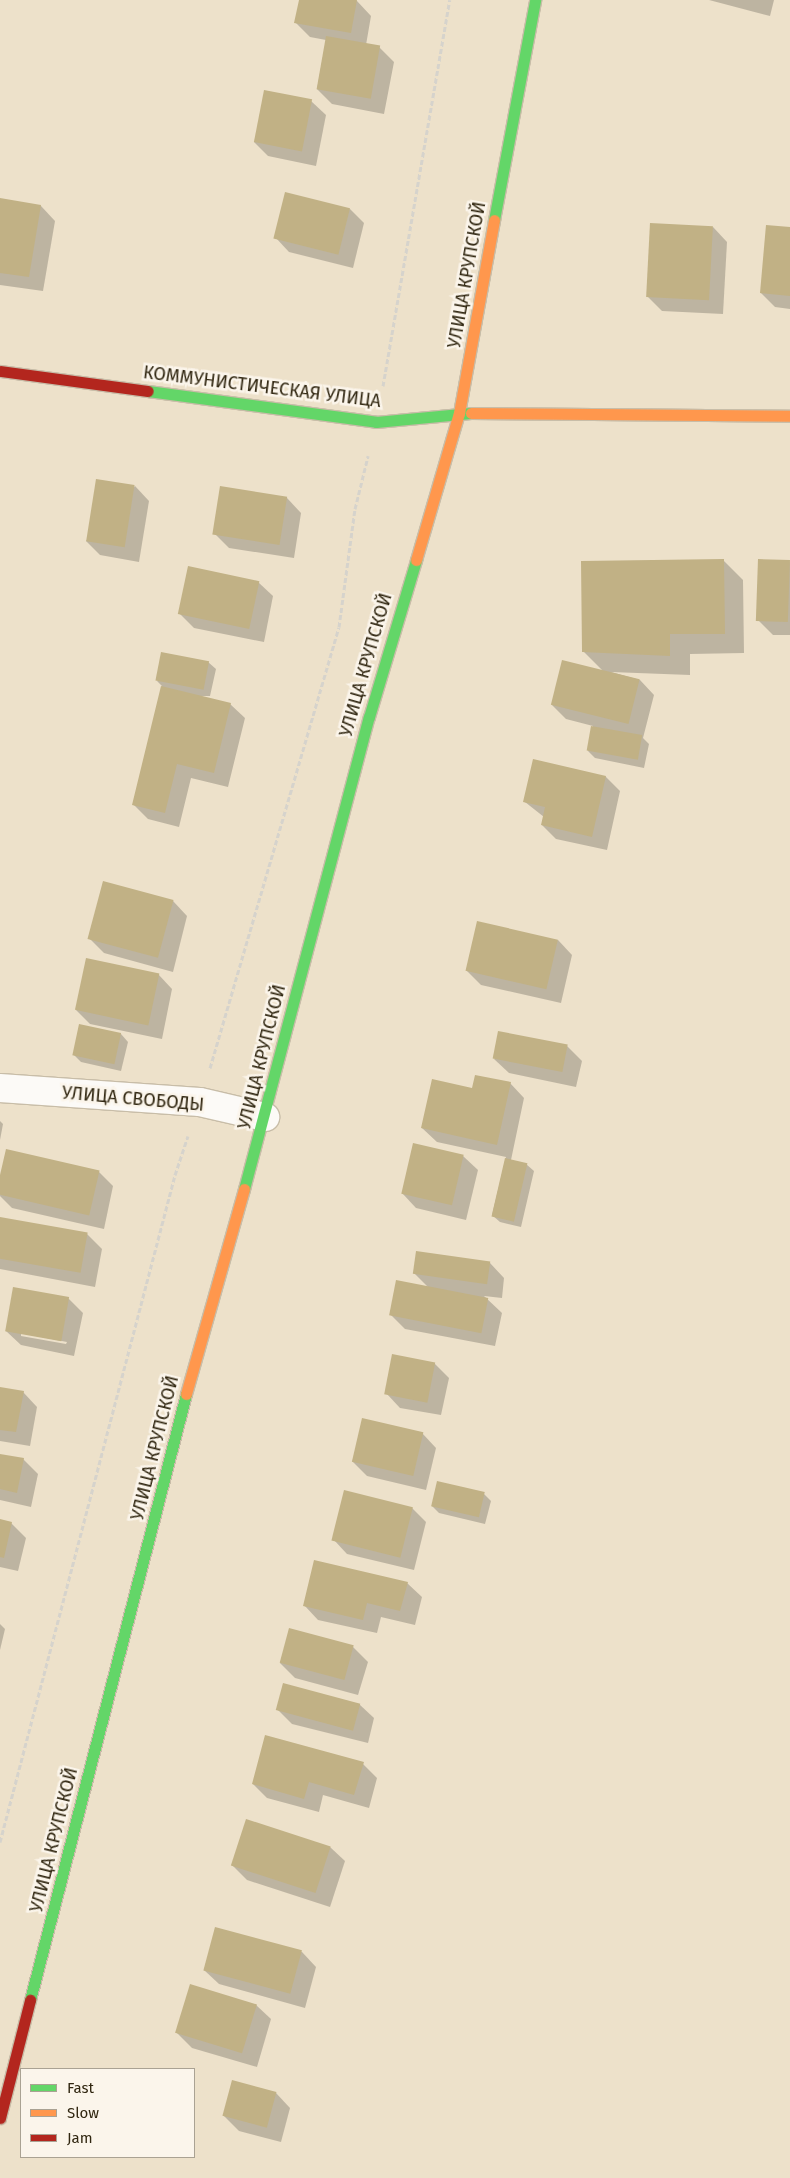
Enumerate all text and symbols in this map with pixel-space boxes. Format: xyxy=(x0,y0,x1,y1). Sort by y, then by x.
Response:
street label: УЛИЦА КРУПСКОЙ xyxy=(443,200,491,350)
street label: КОММУНИСТИЧЕСКАЯ УЛИЦА xyxy=(142,362,382,412)
street label: УЛИЦА КРУПСКОЙ xyxy=(335,591,397,739)
street label: УЛИЦА КРУПСКОЙ xyxy=(234,982,290,1132)
street label: УЛИЦА СВОБОДЫ xyxy=(61,1082,205,1116)
street label: УЛИЦА КРУПСКОЙ xyxy=(127,1373,183,1523)
street label: УЛИЦА КРУПСКОЙ xyxy=(26,1765,82,1915)
legend xyxy=(20,2068,195,2158)
text: Fast xyxy=(67,2079,94,2097)
text: Slow xyxy=(67,2104,99,2122)
text: Jam xyxy=(67,2129,93,2147)

